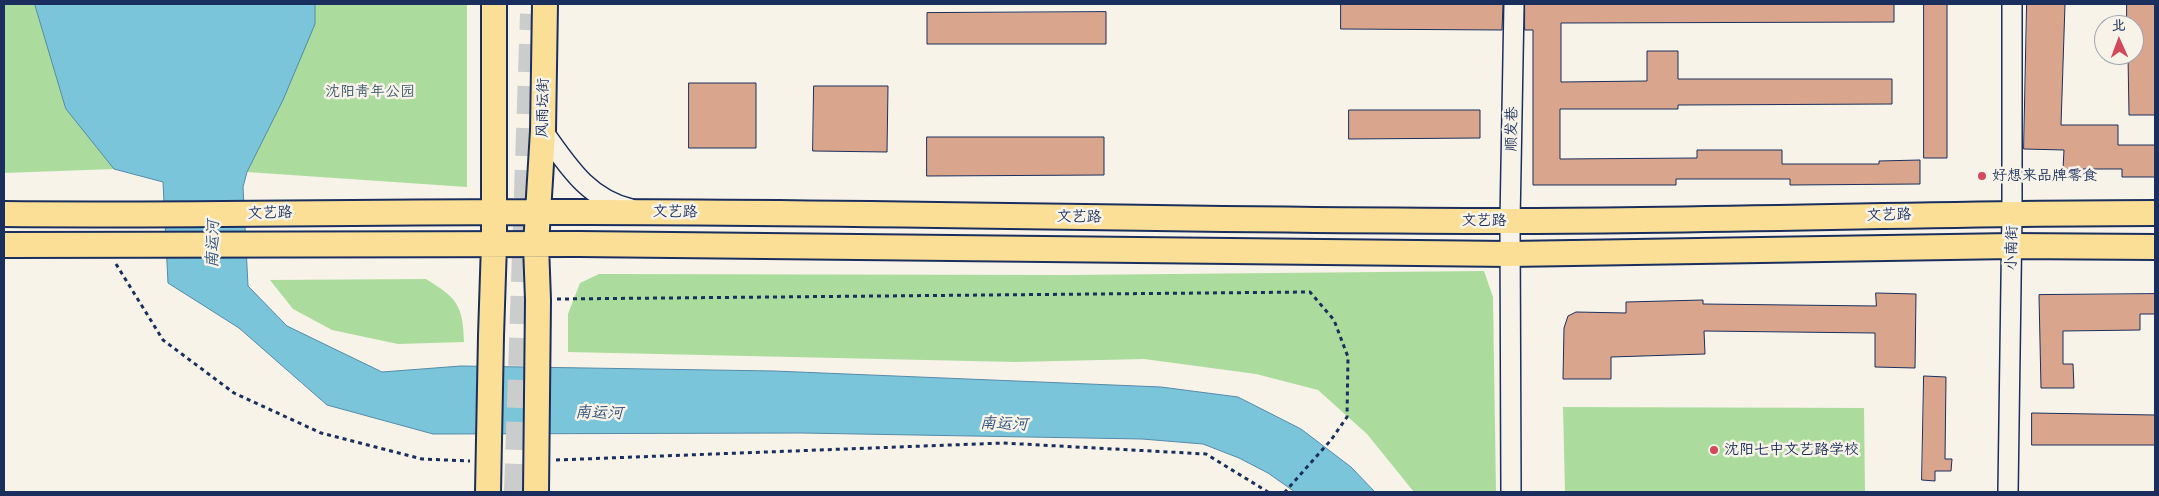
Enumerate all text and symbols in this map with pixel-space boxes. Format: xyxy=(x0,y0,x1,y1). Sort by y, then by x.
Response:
north arrow xyxy=(2094,15,2144,65)
text: 北 xyxy=(2111,17,2126,34)
street label: 风雨坛街 xyxy=(533,78,553,138)
park label: 沈阳青年公园 xyxy=(325,83,415,101)
street label: 顺发巷 xyxy=(1503,106,1521,152)
place label: 好想来品牌零食 xyxy=(1992,167,2097,185)
marker: 好想来品牌零食 xyxy=(1976,170,1988,182)
street label: 文艺路 xyxy=(652,203,698,221)
street label: 文艺路 xyxy=(247,204,293,222)
street label: 文艺路 xyxy=(1866,206,1912,224)
street label: 文艺路 xyxy=(1056,208,1102,226)
street label: 文艺路 xyxy=(1462,212,1506,230)
water label: 南运河 xyxy=(203,220,223,268)
street label: 小南街 xyxy=(2003,225,2021,271)
water label: 南运河 xyxy=(575,403,623,423)
water label: 南运河 xyxy=(980,414,1028,434)
place label: 沈阳七中文艺路学校 xyxy=(1724,441,1859,459)
marker: 沈阳七中文艺路学校 xyxy=(1708,444,1720,456)

